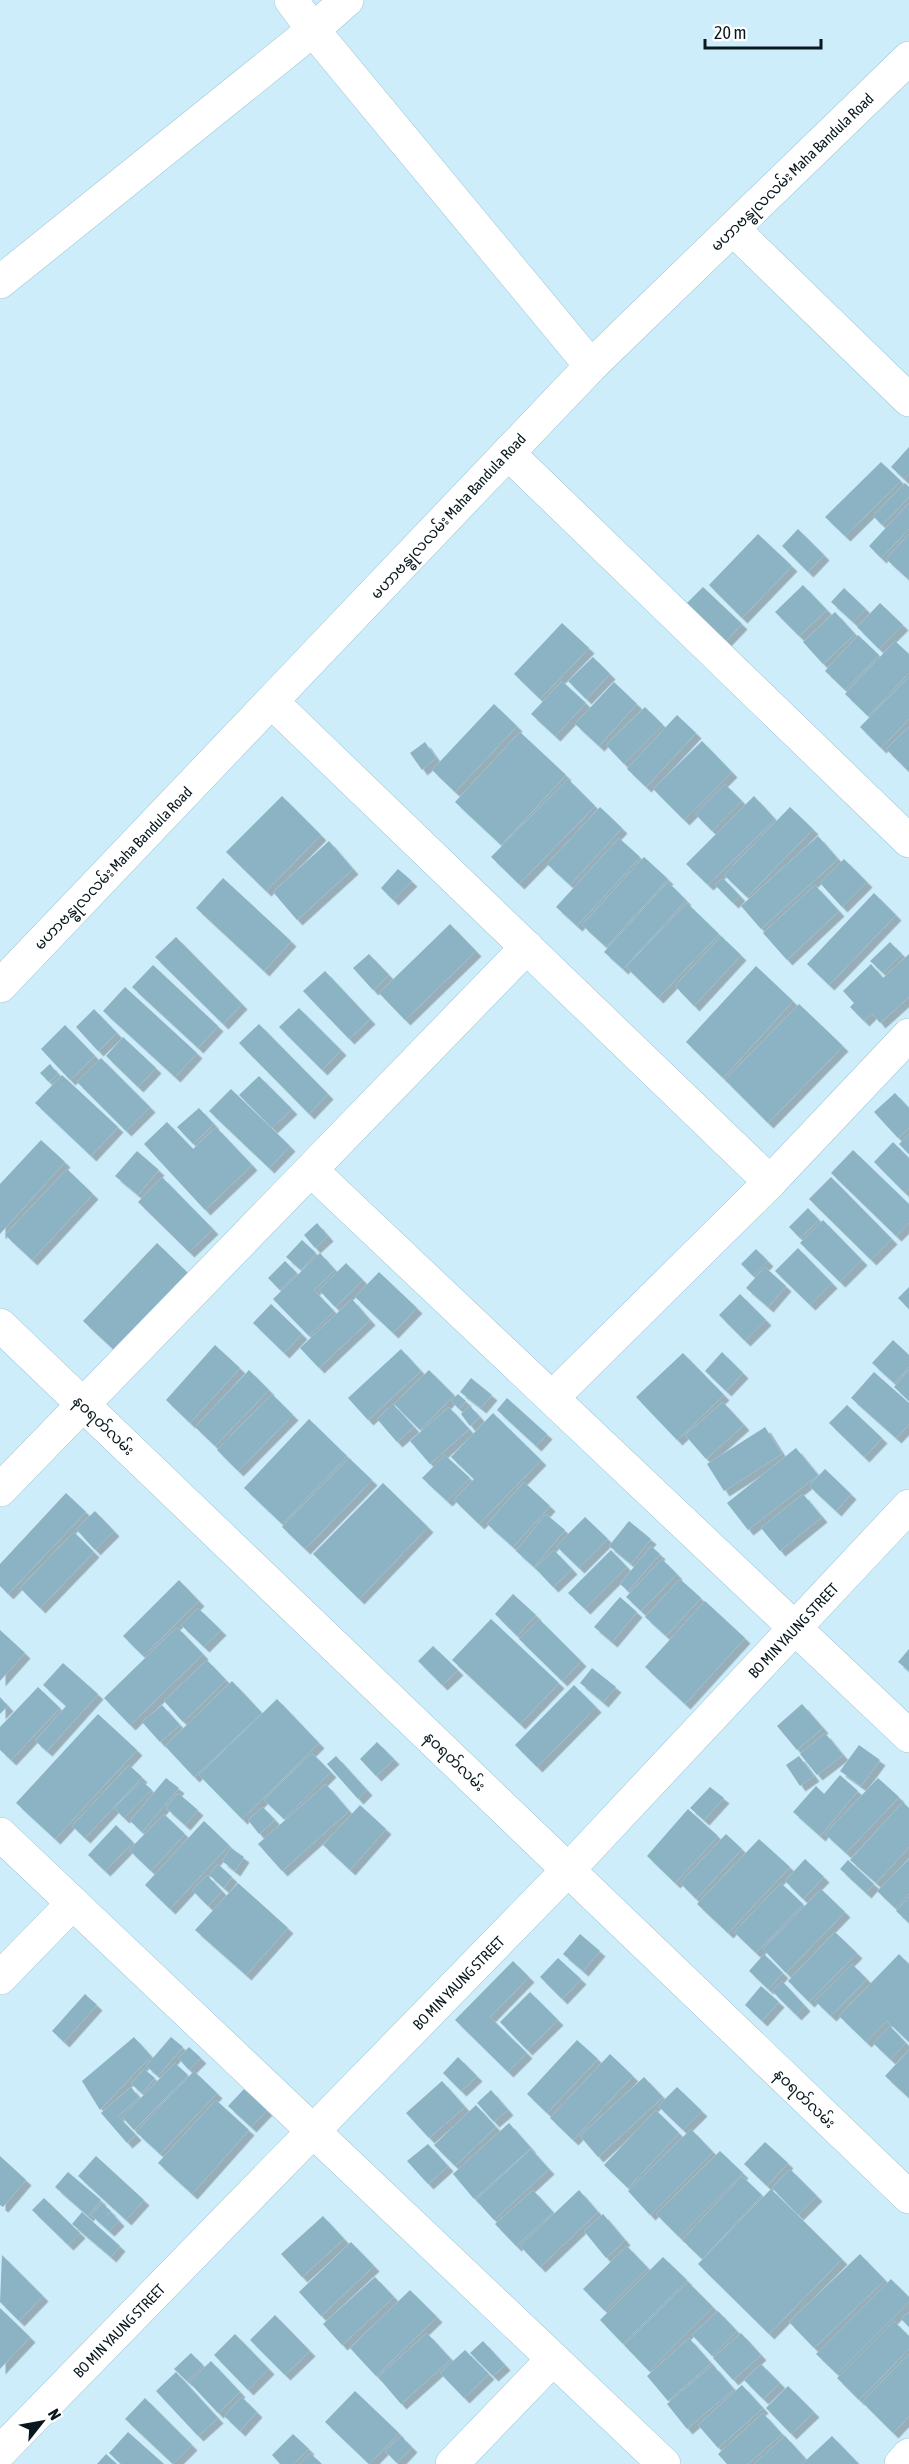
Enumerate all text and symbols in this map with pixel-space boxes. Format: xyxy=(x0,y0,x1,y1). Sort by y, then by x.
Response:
scale bar xyxy=(705,12,820,50)
text: 20 m xyxy=(714,22,746,43)
street label: မဟာဗန္ဓုလလမ်း Maha Bandula Road xyxy=(707,89,880,257)
street label: မဟာဗန္ဓုလလမ်း Maha Bandula Road xyxy=(366,429,532,605)
street label: မဟာဗန္ဓုလလမ်း Maha Bandula Road xyxy=(30,783,198,956)
street label: နဝရတ်လမ်း xyxy=(67,1391,139,1461)
street label: BO MIN YAUNG STREET xyxy=(744,1579,841,1681)
street label: နဝရတ်လမ်း xyxy=(418,1727,490,1797)
street label: BO MIN YAUNG STREET xyxy=(409,1932,508,2033)
street label: နဝရတ်လမ်း xyxy=(768,2064,840,2134)
street label: BO MIN YAUNG STREET xyxy=(69,2280,168,2381)
north arrow xyxy=(12,2392,72,2452)
text: N xyxy=(45,2406,65,2423)

